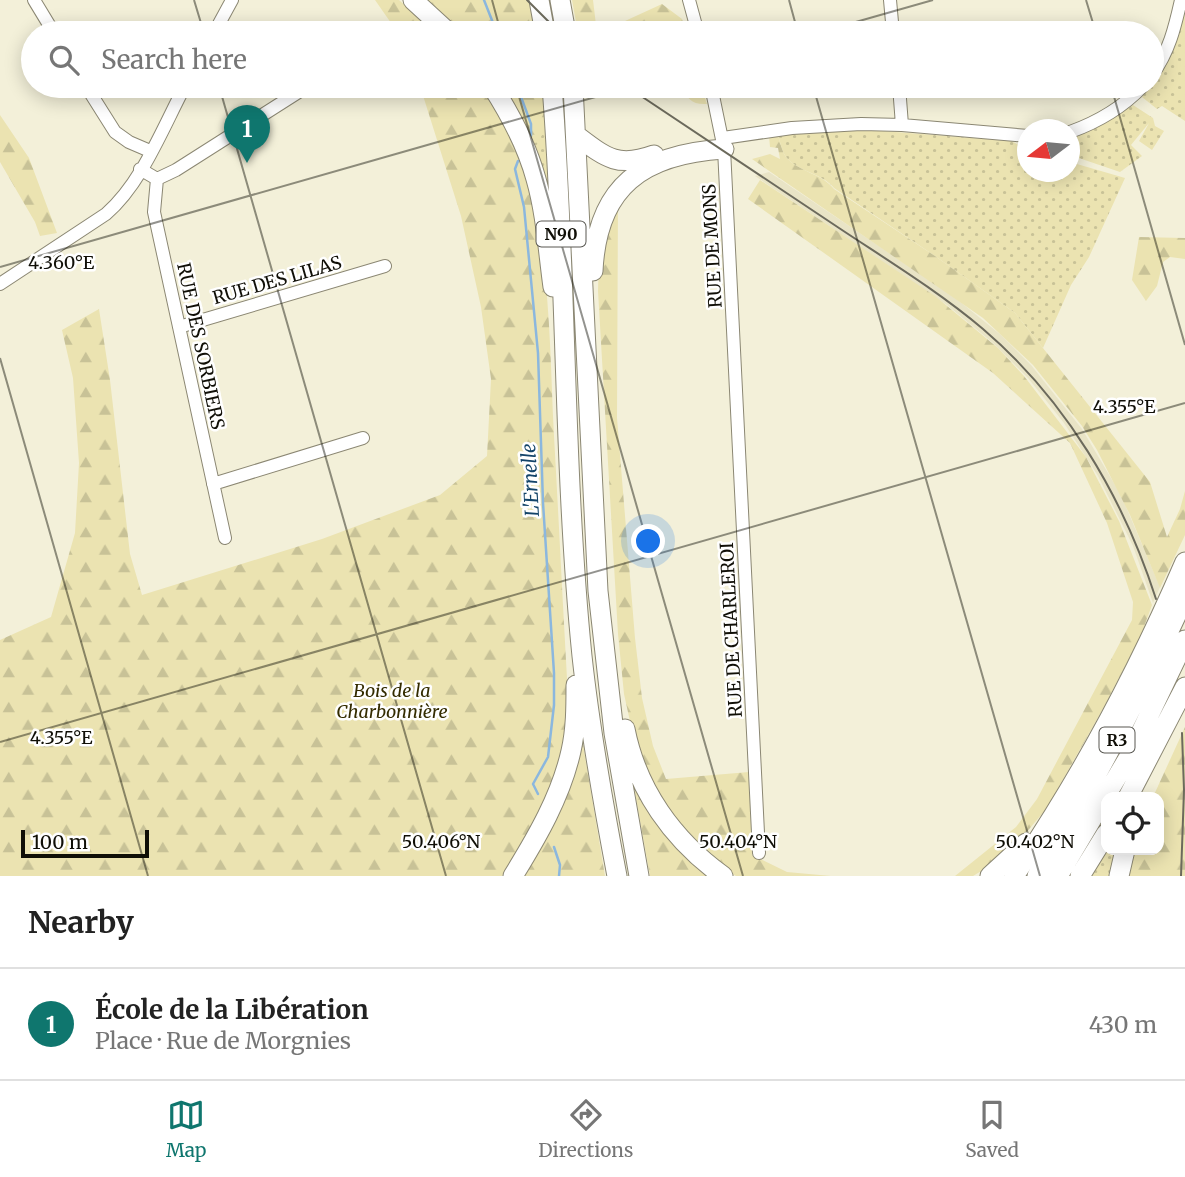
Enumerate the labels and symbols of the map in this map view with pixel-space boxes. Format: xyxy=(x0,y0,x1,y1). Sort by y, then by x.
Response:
pin: 1 xyxy=(224,105,270,163)
north arrow xyxy=(1017,119,1080,182)
street label: RUE DE MONS xyxy=(697,183,727,309)
road number: N90 xyxy=(536,222,586,246)
text: 4.360°E xyxy=(28,251,95,274)
street label: RUE DES LILAS xyxy=(210,251,344,309)
street label: RUE DES SORBIERS xyxy=(172,261,230,432)
text: 4.355°E xyxy=(1093,395,1156,418)
water label: L'Ernelle xyxy=(516,442,544,517)
your location xyxy=(631,524,665,558)
street label: RUE DE CHARLEROI xyxy=(715,542,747,718)
park label: Bois de la Charbonnière xyxy=(336,679,448,723)
text: 4.355°E xyxy=(30,726,93,749)
road number: R3 xyxy=(1100,727,1134,752)
scale bar xyxy=(21,827,149,859)
text: 50.406°N xyxy=(402,830,480,853)
text: 50.404°N xyxy=(699,830,777,853)
text: 50.402°N xyxy=(996,830,1074,853)

